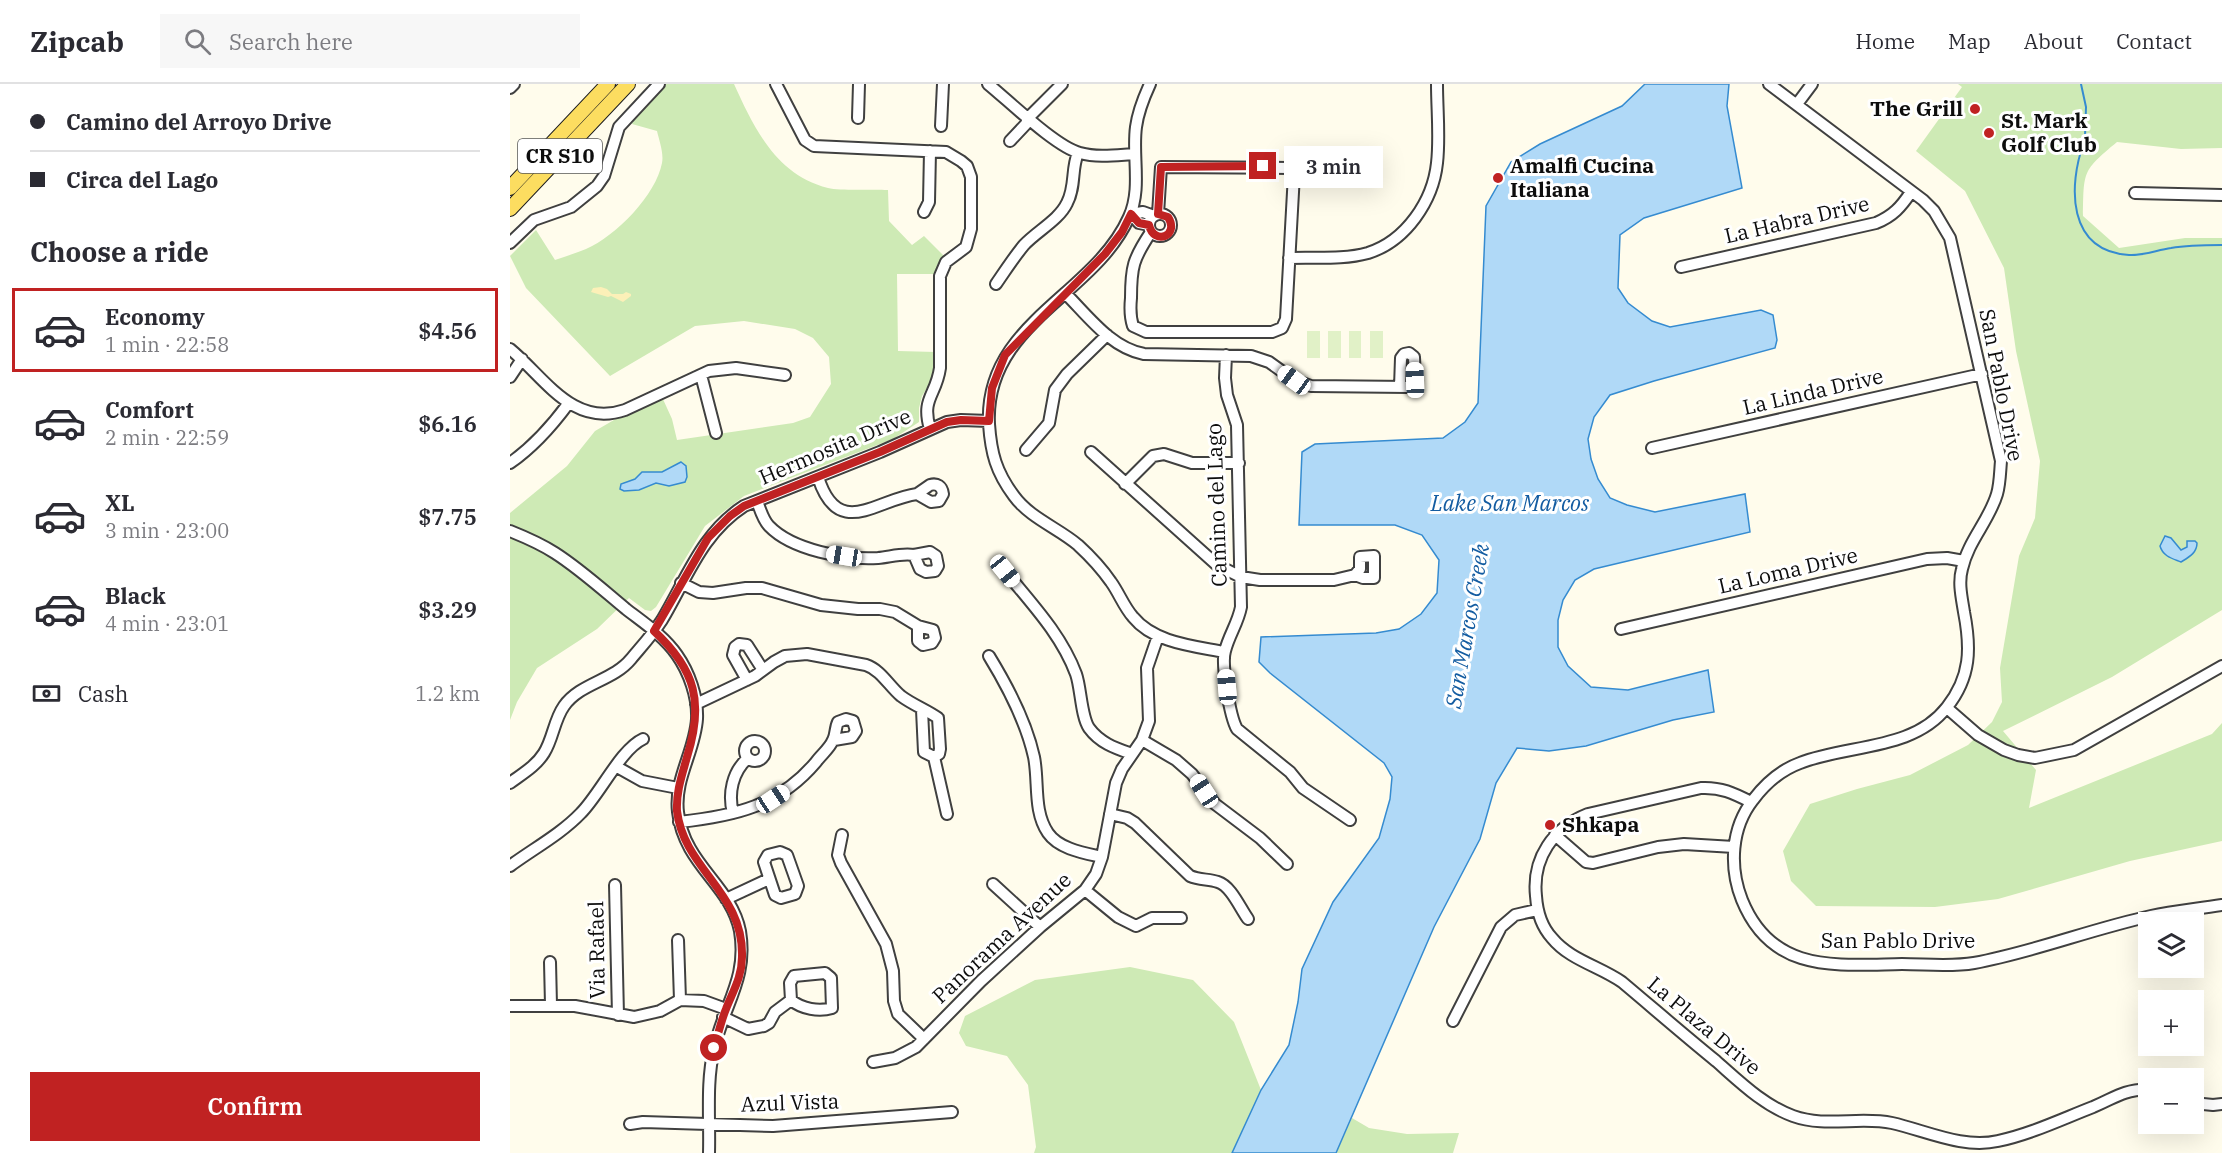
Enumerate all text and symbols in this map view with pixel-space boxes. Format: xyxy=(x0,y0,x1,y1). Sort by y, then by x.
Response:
search box xyxy=(160,14,580,68)
text: Zipcab xyxy=(30,23,124,60)
icon: search xyxy=(181,25,214,58)
text: Search here xyxy=(229,27,353,56)
text: Home xyxy=(1855,27,1915,55)
text: Map xyxy=(1948,27,1991,55)
text: About xyxy=(2024,27,2083,55)
text: Contact xyxy=(2116,27,2192,55)
place label: The Grill xyxy=(1870,94,1963,122)
marker: The Grill xyxy=(1968,102,1982,116)
place label: St. Mark Golf Club xyxy=(2001,106,2097,158)
text: Camino del Arroyo Drive xyxy=(66,107,332,136)
marker: St. Mark Golf Club xyxy=(1982,126,1996,140)
road number: CR S10 xyxy=(518,139,602,173)
callout: 3 min xyxy=(1284,145,1383,187)
place label: Amalfi Cucina Italiana xyxy=(1510,151,1654,203)
route end xyxy=(1249,152,1276,179)
text: 3 min xyxy=(1306,153,1361,180)
text: Circa del Lago xyxy=(66,165,218,194)
marker: Amalfi Cucina Italiana xyxy=(1491,171,1505,185)
street label: La Habra Drive xyxy=(1722,189,1872,249)
text: Choose a ride xyxy=(30,234,209,269)
text: Economy xyxy=(105,302,205,331)
icon: car xyxy=(33,303,87,357)
street label: San Pablo Drive xyxy=(1973,306,2030,463)
text: $4.56 xyxy=(418,316,477,345)
text: 1 min · 22:58 xyxy=(105,331,229,358)
street label: La Linda Drive xyxy=(1740,361,1886,421)
car xyxy=(1274,362,1314,398)
car xyxy=(1405,362,1425,398)
text: Comfort xyxy=(105,395,194,424)
icon: car xyxy=(33,396,87,450)
street label: Hermosita Drive xyxy=(754,401,915,491)
text: $6.16 xyxy=(418,409,477,438)
street label: Camino del Lago xyxy=(1199,423,1233,587)
text: 2 min · 22:59 xyxy=(105,424,229,451)
text: XL xyxy=(105,488,135,517)
water label: Lake San Marcos xyxy=(1430,488,1590,517)
icon: car xyxy=(33,489,87,543)
text: $7.75 xyxy=(418,502,477,531)
text: 3 min · 23:00 xyxy=(105,517,229,544)
street label: La Loma Drive xyxy=(1715,540,1860,600)
water label: San Marcos Creek xyxy=(1438,541,1495,711)
car xyxy=(825,544,863,568)
car xyxy=(987,551,1023,591)
text: Black xyxy=(105,581,166,610)
icon: car xyxy=(33,582,87,636)
text: $3.29 xyxy=(418,595,477,624)
text: 4 min · 23:01 xyxy=(105,610,229,637)
car xyxy=(1216,668,1238,706)
icon: cash xyxy=(30,677,63,710)
text: Cash xyxy=(78,679,129,708)
text: 1.2 km xyxy=(415,680,480,707)
car xyxy=(1187,771,1221,811)
car xyxy=(753,782,793,816)
place label: Shkapa xyxy=(1562,810,1639,838)
marker: Shkapa xyxy=(1543,818,1557,832)
street label: Panorama Avenue xyxy=(926,865,1077,1009)
street label: Via Rafael xyxy=(581,901,611,999)
map controls xyxy=(2138,912,2204,1134)
button: layers xyxy=(2138,912,2204,978)
street label: San Pablo Drive xyxy=(1821,926,1975,954)
street label: La Plaza Drive xyxy=(1642,970,1767,1081)
button: + xyxy=(2138,990,2204,1056)
route start xyxy=(700,1034,727,1061)
button: − xyxy=(2138,1068,2204,1134)
button: Confirm xyxy=(30,1072,480,1141)
street label: Azul Vista xyxy=(740,1086,840,1118)

